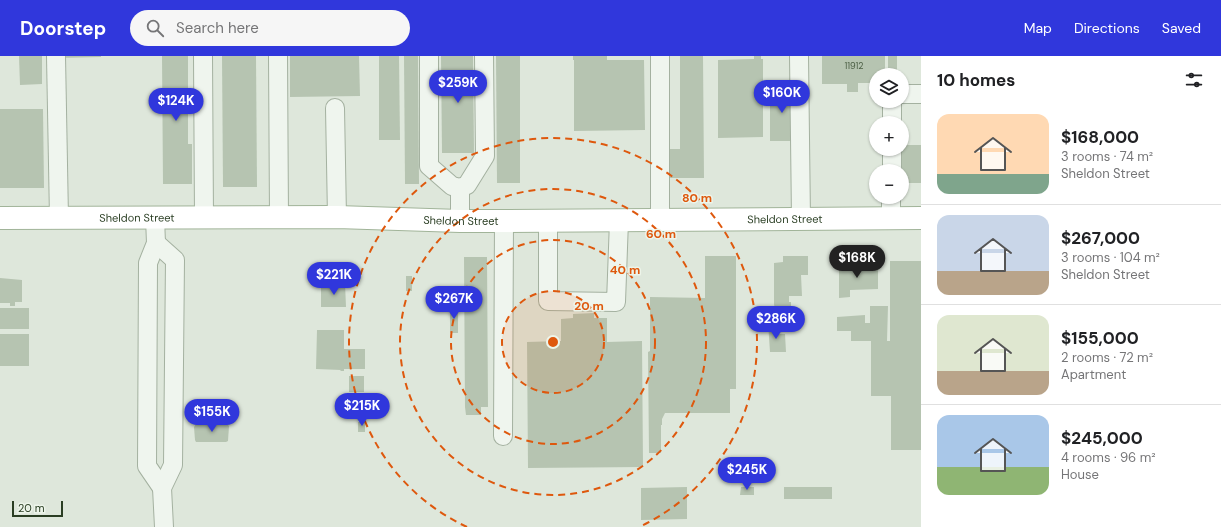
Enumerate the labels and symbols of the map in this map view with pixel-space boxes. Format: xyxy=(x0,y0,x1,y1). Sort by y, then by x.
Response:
house number: 11912 xyxy=(844,60,864,72)
pin: $259K xyxy=(430,70,486,104)
pin: $160K xyxy=(754,80,810,114)
pin: $124K xyxy=(148,88,204,122)
text: 80 m xyxy=(682,190,712,206)
street label: Sheldon Street xyxy=(99,210,175,225)
street label: Sheldon Street xyxy=(747,212,823,226)
street label: Sheldon Street xyxy=(423,213,499,228)
text: 60 m xyxy=(646,226,676,242)
pin: $168K xyxy=(829,245,885,279)
pin: $221K xyxy=(306,262,362,296)
text: 40 m xyxy=(610,262,640,278)
pin: $267K xyxy=(426,286,482,320)
text: 20 m xyxy=(574,298,604,314)
pin: $286K xyxy=(748,306,804,340)
centre of rings xyxy=(546,335,560,349)
pin: $215K xyxy=(334,393,390,427)
pin: $155K xyxy=(184,399,240,433)
pin: $245K xyxy=(719,457,775,491)
scale bar xyxy=(12,499,63,518)

